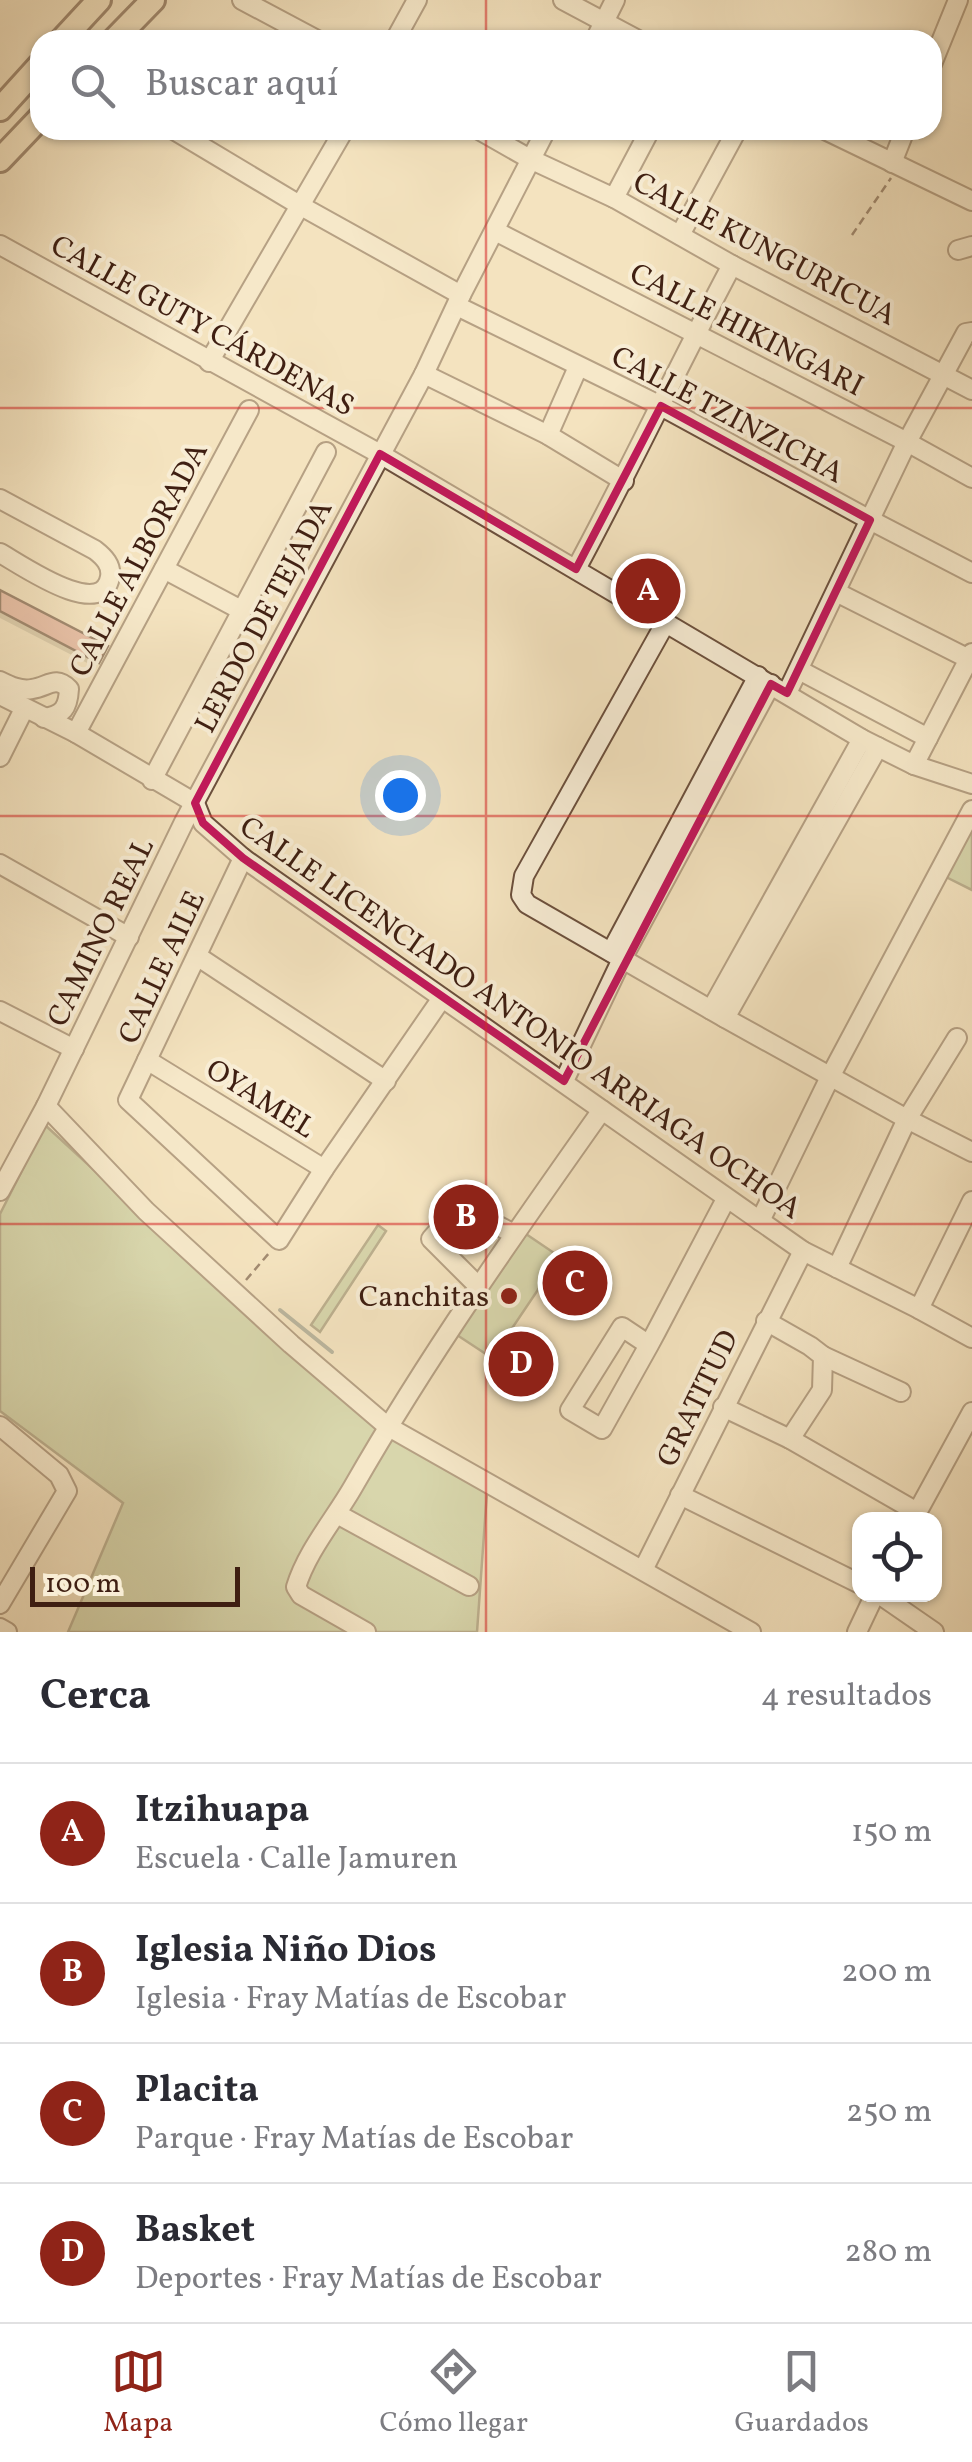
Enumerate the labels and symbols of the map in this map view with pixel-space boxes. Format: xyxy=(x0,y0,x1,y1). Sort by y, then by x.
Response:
street label: CALLE KUNGURICUA xyxy=(625,162,903,337)
street label: CALLE GUTY CÁRDENAS xyxy=(43,226,361,428)
street label: CALLE HIKINGARI xyxy=(622,254,870,408)
street label: CALLE TZINZICHA xyxy=(603,337,851,495)
street label: CALLE ALBORADA xyxy=(60,435,219,685)
street label: LERDO DE TEJADA xyxy=(186,493,344,741)
pin: A xyxy=(616,554,680,628)
your location xyxy=(375,770,426,821)
street label: CALLE LICENCIADO ANTONIO ARRIAGA OCHOA xyxy=(230,807,809,1230)
street label: CAMINO REAL xyxy=(38,831,166,1034)
street label: CALLE AILE xyxy=(109,885,217,1051)
street label: OYAMEL xyxy=(197,1050,323,1150)
pin: B xyxy=(434,1180,498,1254)
pin: C xyxy=(542,1246,608,1320)
place label: Canchitas xyxy=(359,1277,489,1319)
marker: Canchitas xyxy=(498,1285,520,1307)
street label: GRATITUD xyxy=(648,1323,750,1474)
pin: D xyxy=(488,1326,554,1402)
scale bar xyxy=(30,1562,240,1606)

